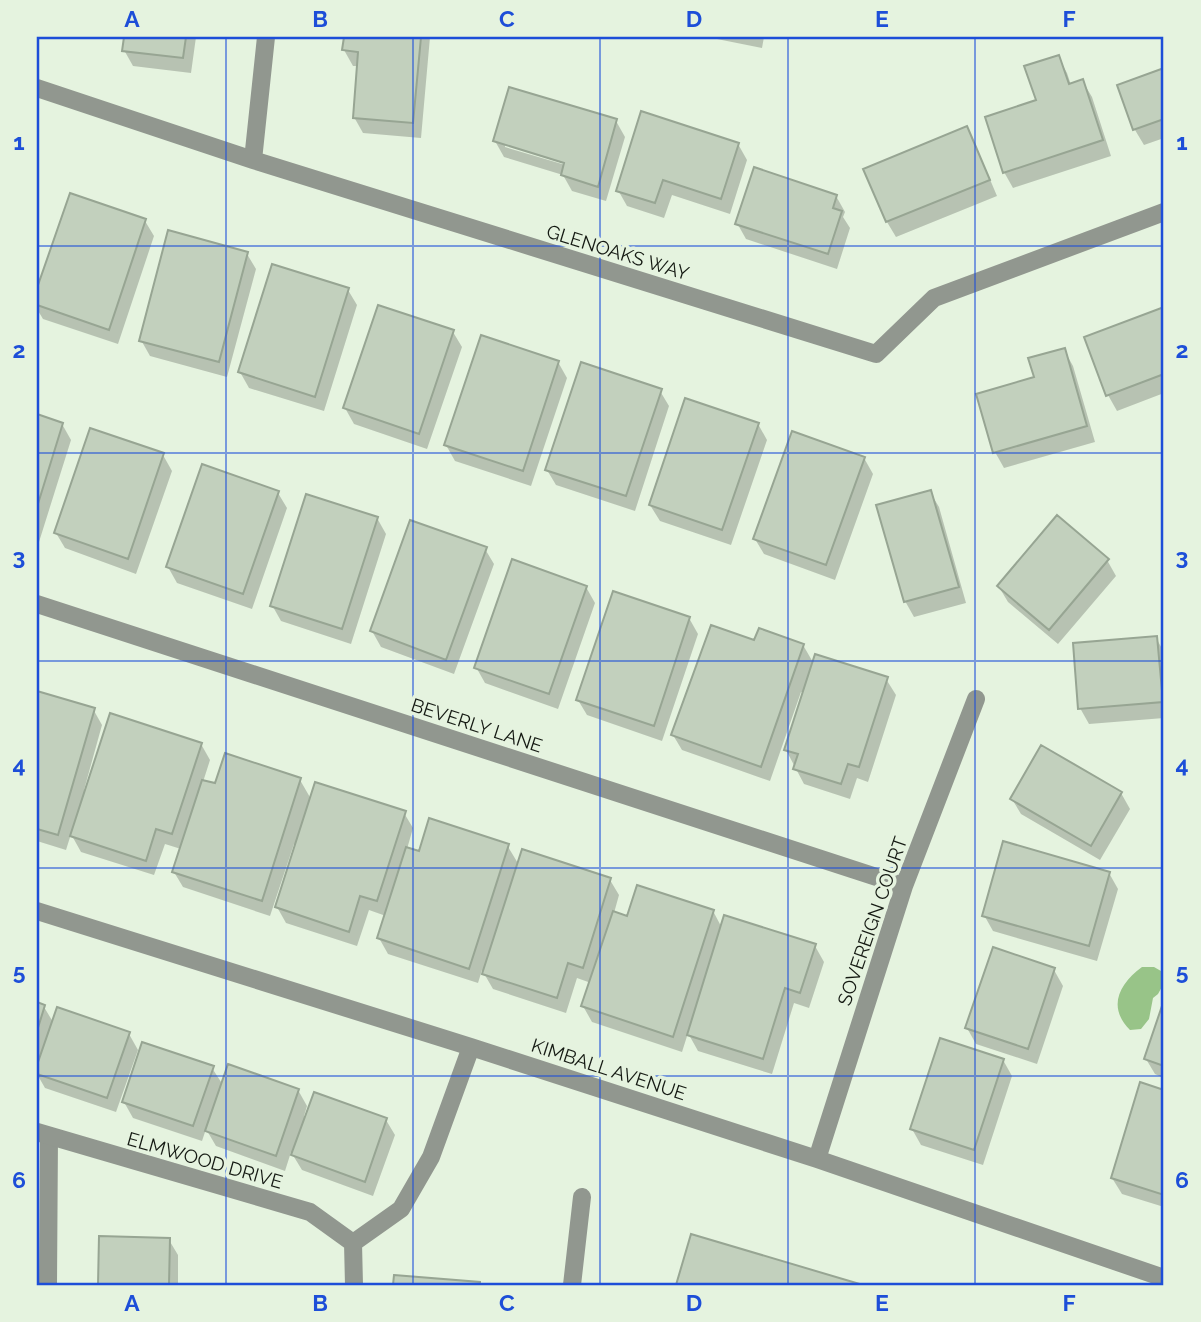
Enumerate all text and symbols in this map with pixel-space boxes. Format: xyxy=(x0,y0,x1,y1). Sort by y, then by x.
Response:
text: A xyxy=(124,5,140,32)
text: B xyxy=(312,5,328,32)
text: C xyxy=(499,5,515,32)
text: D xyxy=(686,5,702,32)
text: E xyxy=(875,5,889,32)
text: F xyxy=(1062,5,1076,32)
text: 1 xyxy=(13,128,25,155)
text: 1 xyxy=(1176,128,1188,155)
street label: GLENOAKS WAY xyxy=(544,220,693,284)
text: 2 xyxy=(13,336,25,363)
text: 2 xyxy=(1176,336,1188,363)
text: 3 xyxy=(13,543,25,570)
text: 3 xyxy=(1176,543,1188,570)
street label: BEVERLY LANE xyxy=(409,693,545,757)
text: 4 xyxy=(12,751,26,778)
text: 4 xyxy=(1175,751,1189,778)
street label: SOVEREIGN COURT xyxy=(833,833,911,1008)
text: 5 xyxy=(13,958,26,985)
text: 5 xyxy=(1176,958,1189,985)
street label: KIMBALL AVENUE xyxy=(529,1034,689,1104)
street label: ELMWOOD DRIVE xyxy=(125,1127,285,1193)
text: 6 xyxy=(12,1166,26,1193)
text: 6 xyxy=(1175,1166,1189,1193)
text: A xyxy=(124,1289,140,1316)
text: B xyxy=(312,1289,328,1316)
text: C xyxy=(499,1289,515,1316)
text: D xyxy=(686,1289,702,1316)
text: E xyxy=(875,1289,889,1316)
text: F xyxy=(1062,1289,1076,1316)

